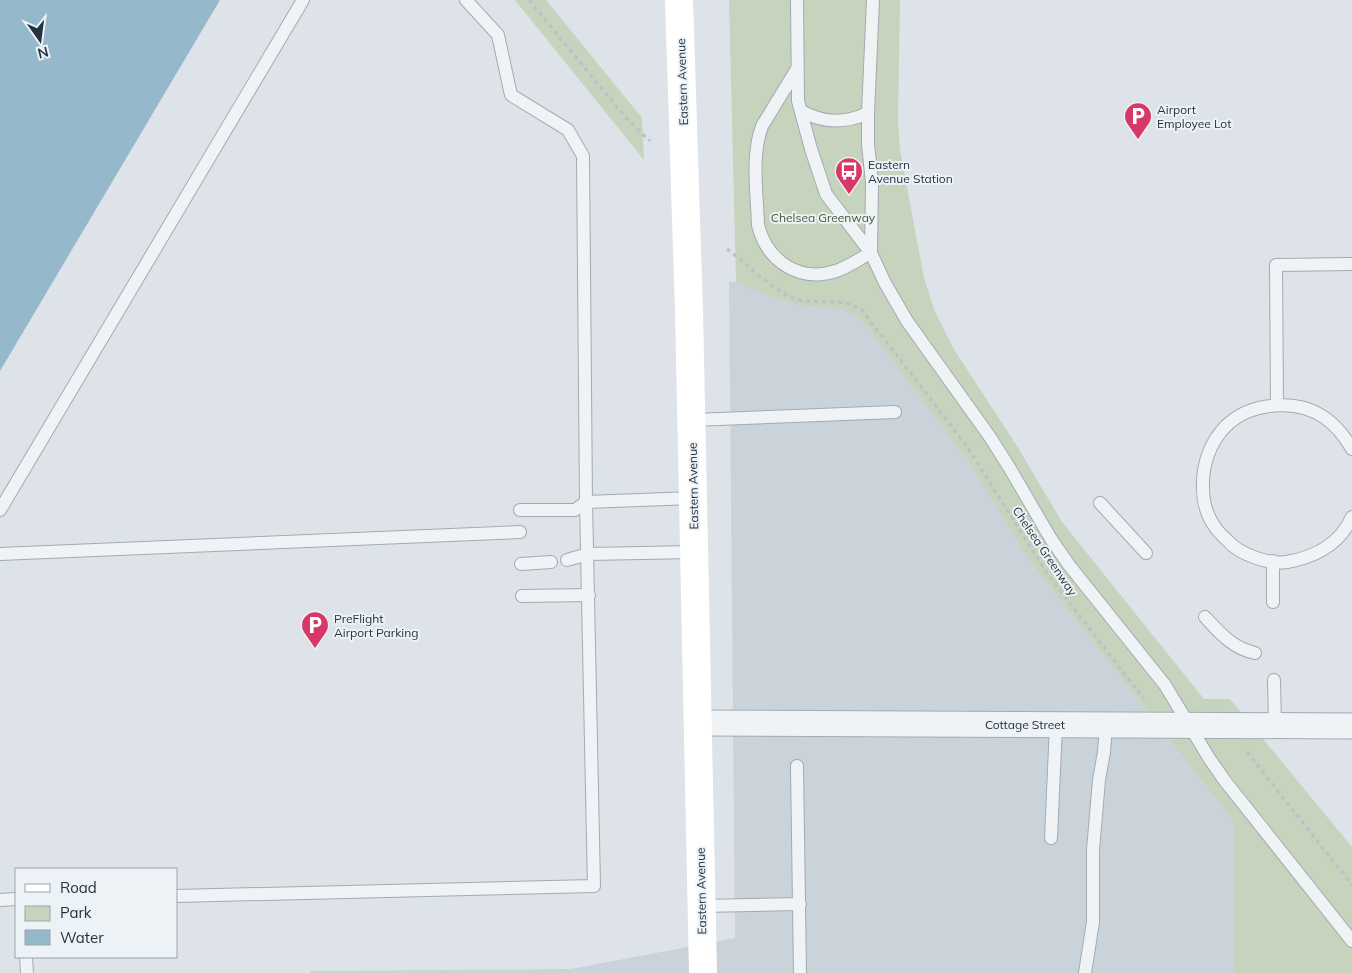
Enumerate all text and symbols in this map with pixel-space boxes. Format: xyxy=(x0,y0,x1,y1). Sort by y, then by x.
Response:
north arrow xyxy=(15,15,65,65)
street label: Eastern Avenue xyxy=(673,38,691,126)
text: N xyxy=(36,43,50,63)
parking icon: Airport Employee Lot xyxy=(1123,101,1153,140)
place label: Airport Employee Lot xyxy=(1157,102,1231,131)
bus stop icon: Eastern Avenue Station xyxy=(834,156,864,195)
place label: Eastern Avenue Station xyxy=(868,157,953,186)
park label: Chelsea Greenway xyxy=(771,210,876,225)
street label: Eastern Avenue xyxy=(685,442,701,530)
street label: Chelsea Greenway xyxy=(1010,504,1081,599)
parking icon: PreFlight Airport Parking xyxy=(300,610,330,649)
place label: PreFlight Airport Parking xyxy=(334,611,418,640)
street label: Cottage Street xyxy=(985,717,1065,732)
street label: Eastern Avenue xyxy=(693,847,709,935)
legend xyxy=(15,868,178,958)
text: Road xyxy=(60,878,97,897)
text: Park xyxy=(60,903,92,922)
text: Water xyxy=(60,928,104,947)

